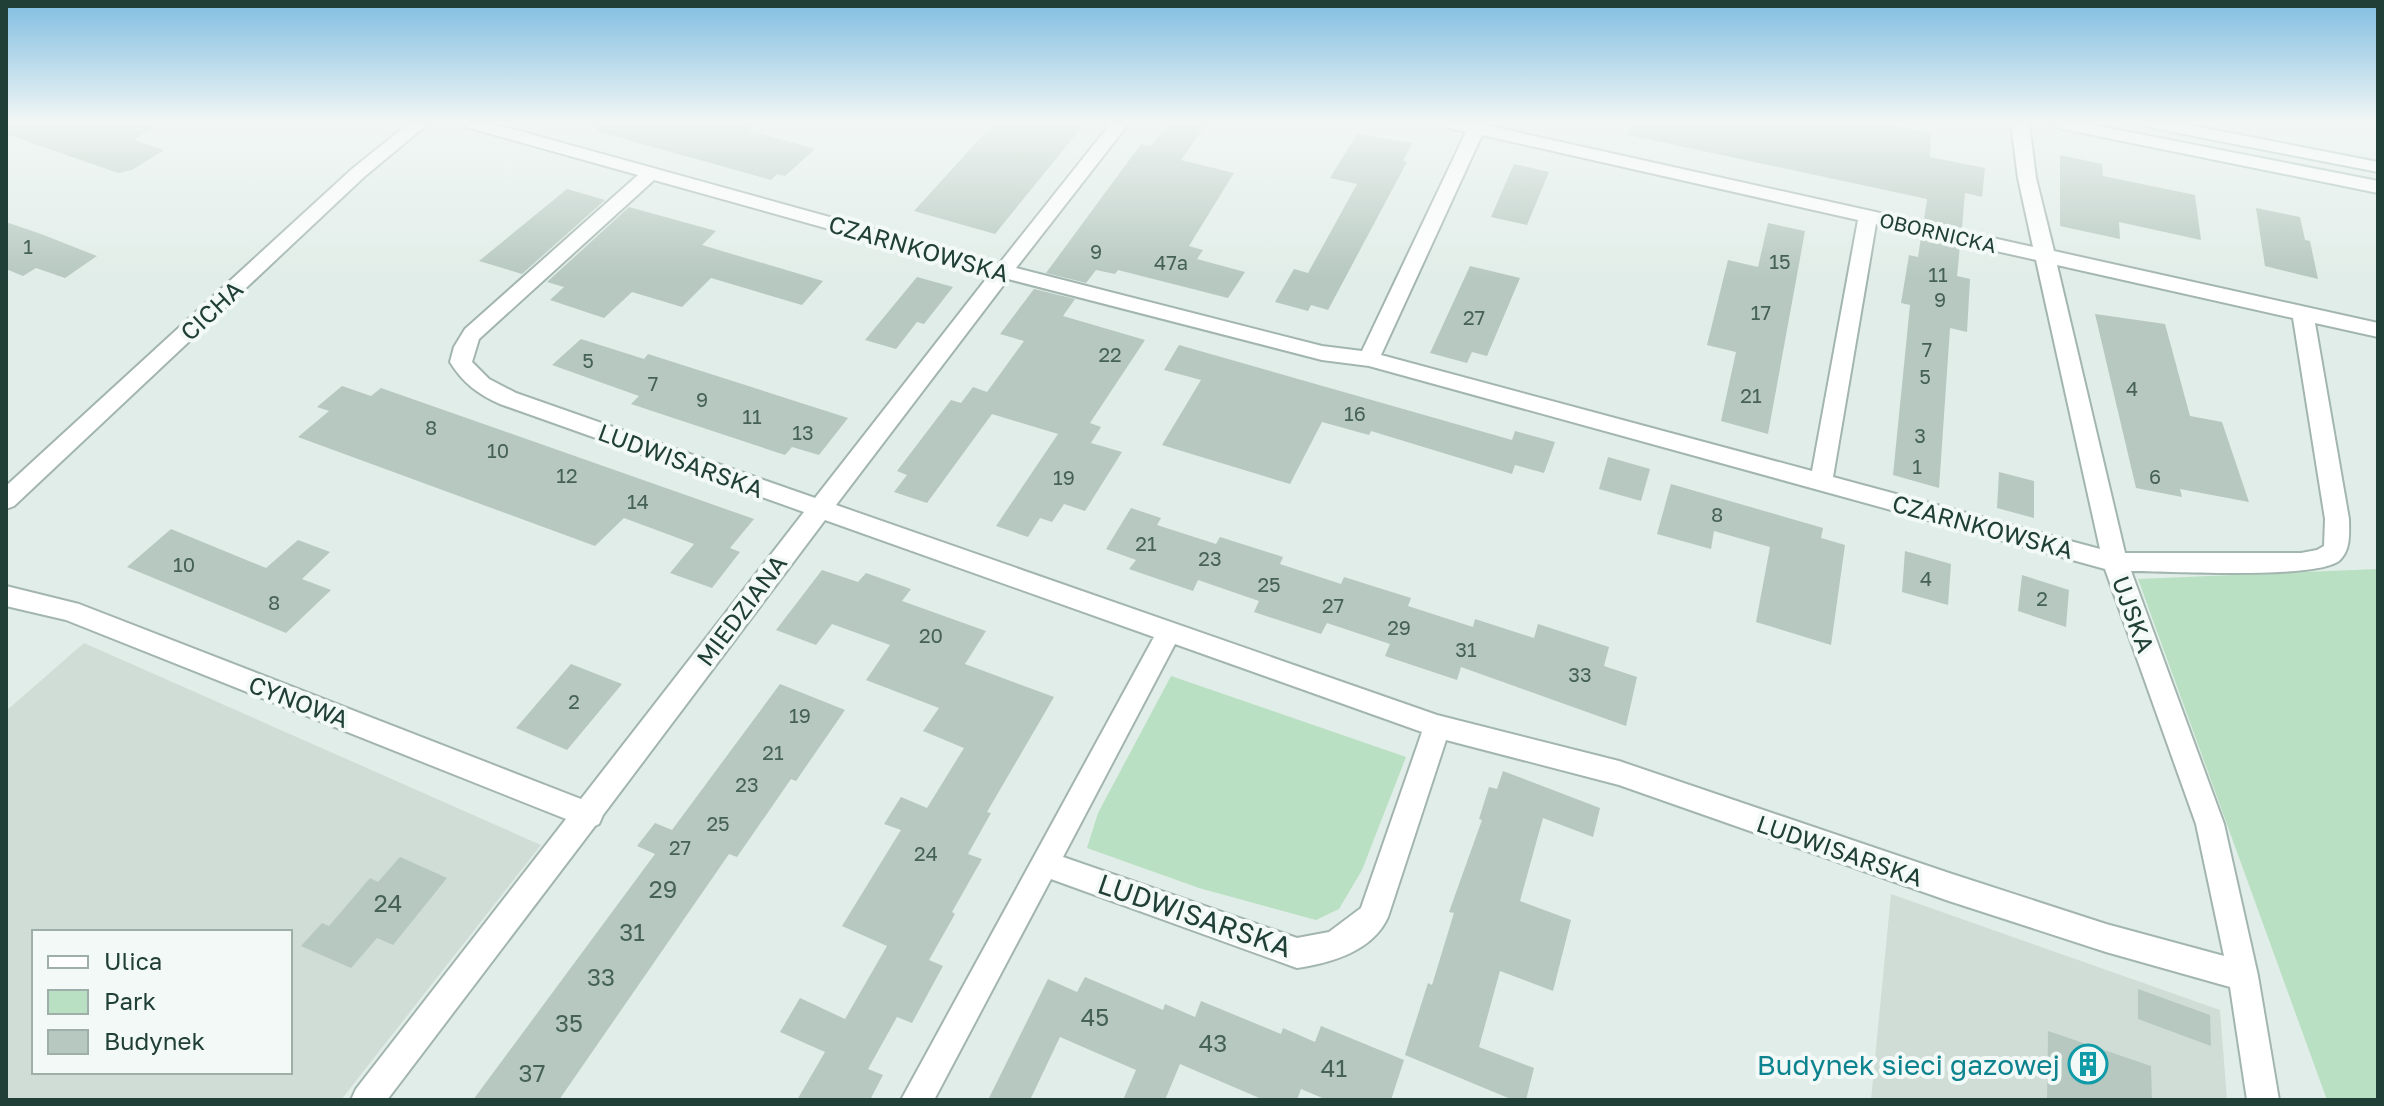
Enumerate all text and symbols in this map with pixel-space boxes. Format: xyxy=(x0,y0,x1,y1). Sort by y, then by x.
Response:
street label: OBORNICKA xyxy=(1877,207,1999,257)
street label: CZARNKOWSKA xyxy=(826,208,1012,288)
house number: 1 xyxy=(23,234,33,258)
house number: 9 xyxy=(1090,239,1102,263)
house number: 15 xyxy=(1769,249,1791,273)
house number: 47a xyxy=(1154,250,1188,274)
house number: 11 xyxy=(1928,262,1948,286)
street label: CICHA xyxy=(174,274,248,346)
house number: 9 xyxy=(1934,287,1946,311)
house number: 17 xyxy=(1751,300,1771,324)
house number: 27 xyxy=(1463,305,1485,329)
house number: 7 xyxy=(1922,337,1932,361)
house number: 22 xyxy=(1098,342,1122,366)
house number: 5 xyxy=(582,348,594,372)
house number: 5 xyxy=(1919,364,1931,388)
house number: 7 xyxy=(648,371,658,395)
house number: 4 xyxy=(2126,376,2138,400)
house number: 21 xyxy=(1740,383,1762,407)
house number: 9 xyxy=(696,387,708,411)
house number: 16 xyxy=(1344,401,1366,425)
house number: 11 xyxy=(742,404,762,428)
house number: 8 xyxy=(425,415,437,439)
street label: LUDWISARSKA xyxy=(594,417,768,503)
house number: 13 xyxy=(792,420,814,444)
house number: 3 xyxy=(1914,423,1926,447)
house number: 10 xyxy=(487,438,509,462)
house number: 1 xyxy=(1912,454,1922,478)
house number: 12 xyxy=(556,463,578,487)
house number: 6 xyxy=(2149,464,2161,488)
house number: 19 xyxy=(1053,465,1075,489)
street label: CZARNKOWSKA xyxy=(1889,488,2077,564)
house number: 14 xyxy=(627,489,649,513)
house number: 8 xyxy=(1711,502,1723,526)
house number: 21 xyxy=(1135,531,1157,555)
house number: 23 xyxy=(1198,546,1222,570)
street label: MIEDZIANA xyxy=(690,549,792,671)
house number: 10 xyxy=(173,552,195,576)
house number: 4 xyxy=(1920,566,1932,590)
house number: 25 xyxy=(1257,572,1281,596)
street label: UJSKA xyxy=(2107,572,2161,656)
house number: 2 xyxy=(2036,586,2048,610)
house number: 8 xyxy=(268,590,280,614)
house number: 27 xyxy=(1322,593,1344,617)
house number: 29 xyxy=(1387,615,1411,639)
house number: 20 xyxy=(919,623,943,647)
house number: 31 xyxy=(1455,637,1477,661)
house number: 33 xyxy=(1568,662,1592,686)
street label: CYNOWA xyxy=(245,669,353,733)
house number: 2 xyxy=(568,689,580,713)
house number: 19 xyxy=(789,703,811,727)
house number: 21 xyxy=(762,740,784,764)
house number: 23 xyxy=(735,772,759,796)
street label: LUDWISARSKA xyxy=(1753,808,1927,892)
house number: 25 xyxy=(706,811,730,835)
house number: 27 xyxy=(669,835,691,859)
house number: 24 xyxy=(914,841,938,865)
street label: LUDWISARSKA xyxy=(1094,866,1296,964)
house number: 29 xyxy=(649,874,677,903)
house number: 24 xyxy=(374,888,402,917)
house number: 31 xyxy=(619,917,645,946)
legend xyxy=(32,930,292,1074)
text: Ulica xyxy=(104,946,162,975)
house number: 33 xyxy=(587,962,615,991)
text: Park xyxy=(104,986,156,1015)
house number: 45 xyxy=(1081,1002,1109,1031)
house number: 35 xyxy=(555,1008,583,1037)
text: Budynek xyxy=(104,1026,205,1055)
house number: 43 xyxy=(1199,1028,1227,1057)
building icon: Budynek sieci gazowej xyxy=(2067,1043,2109,1085)
place label: Budynek sieci gazowej xyxy=(1757,1048,2060,1081)
house number: 41 xyxy=(1321,1053,1347,1082)
house number: 37 xyxy=(519,1058,545,1087)

